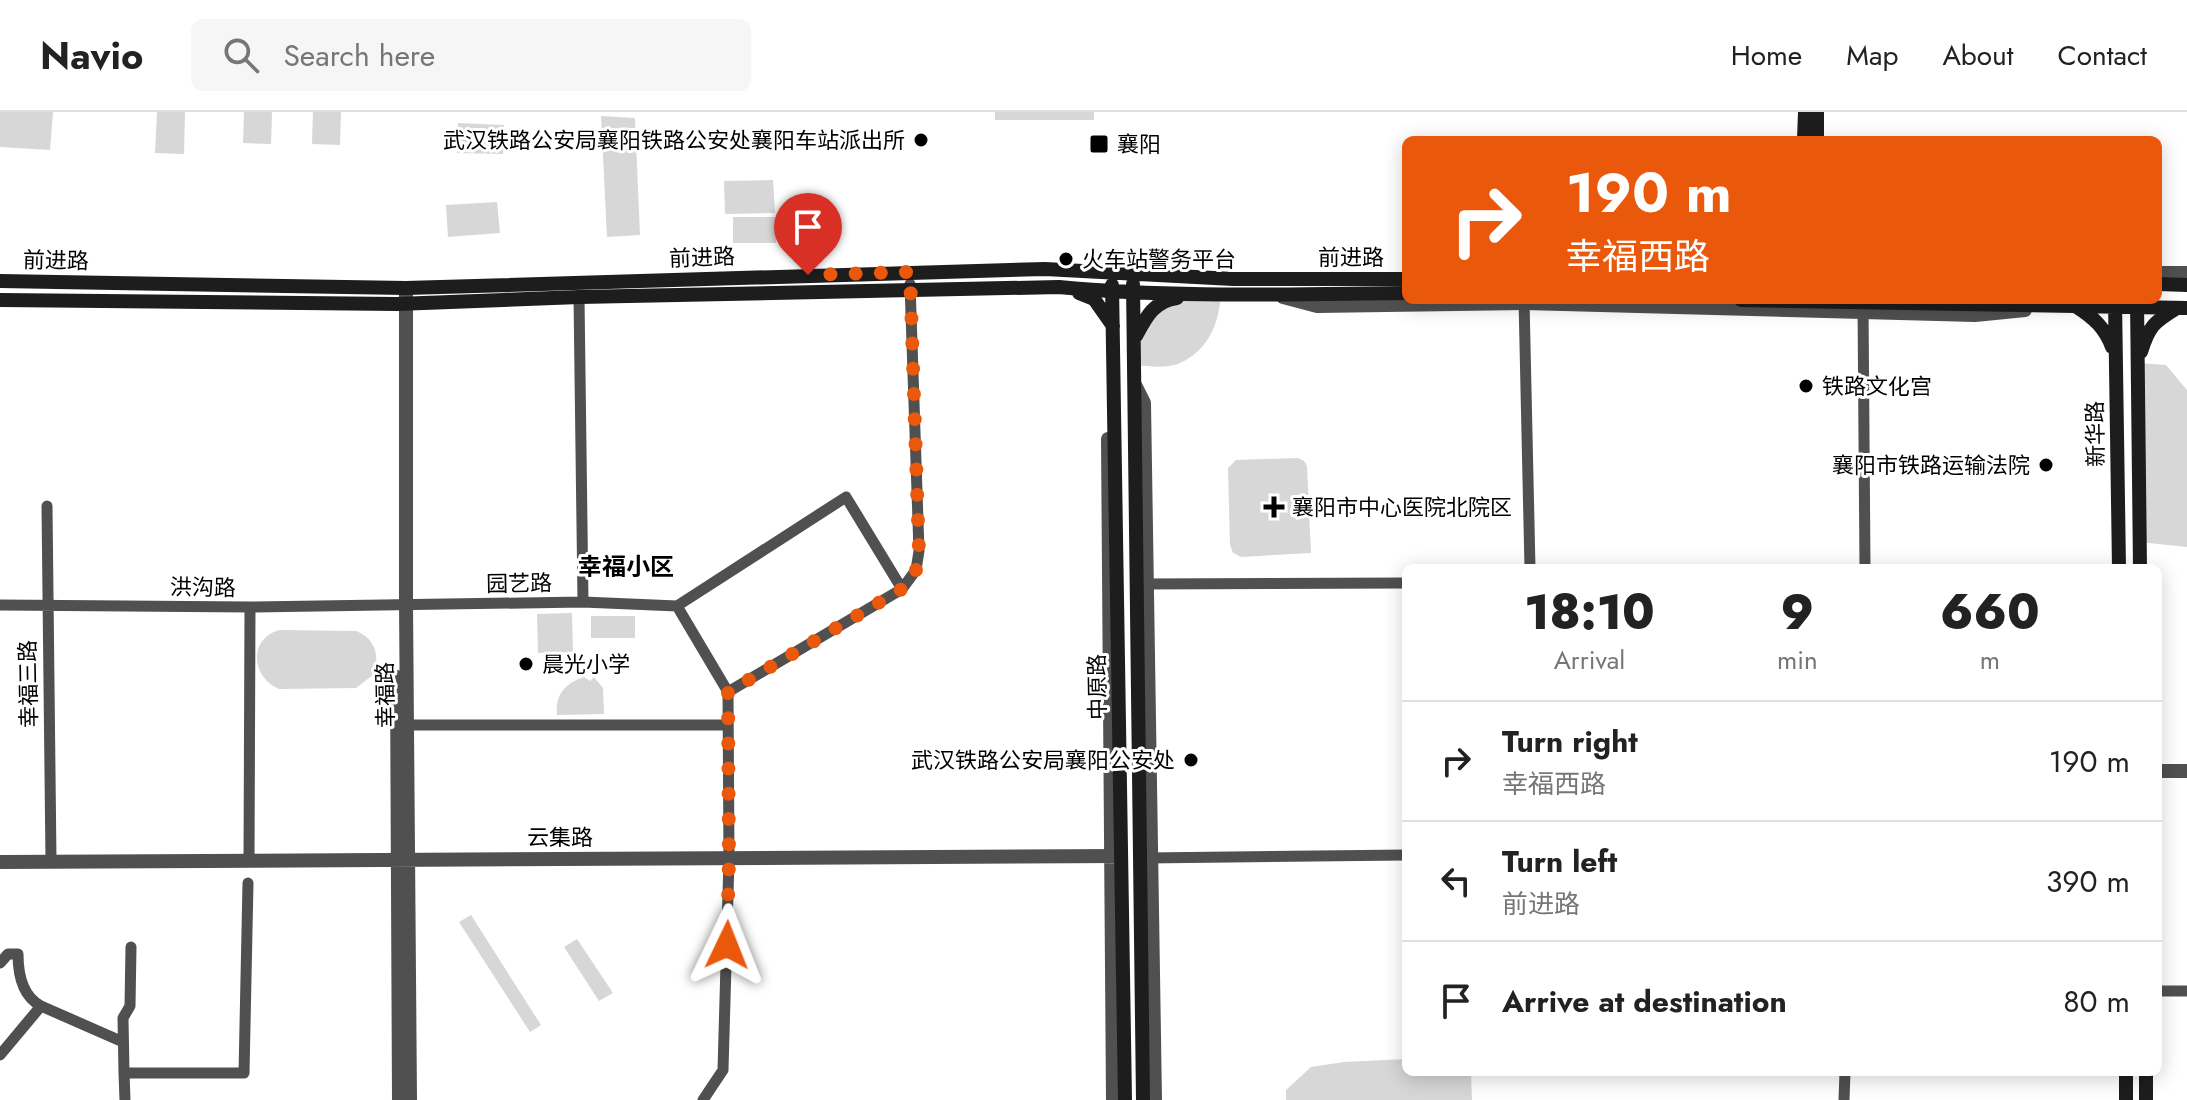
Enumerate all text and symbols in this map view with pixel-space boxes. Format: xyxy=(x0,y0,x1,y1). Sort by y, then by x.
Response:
search box xyxy=(191,19,751,91)
text: Navio xyxy=(40,28,143,83)
icon: search xyxy=(219,33,263,77)
text: Search here xyxy=(283,34,435,77)
text: Home xyxy=(1731,35,1802,76)
text: Map xyxy=(1846,35,1898,76)
text: About xyxy=(1942,35,2014,76)
text: Contact xyxy=(2058,35,2147,76)
place label: 武汉铁路公安局襄阳铁路公安处襄阳车站派出所 xyxy=(443,124,905,156)
place label: 襄阳 xyxy=(1117,128,1161,160)
marker: 武汉铁路公安局襄阳铁路公安处襄阳车站派出所 xyxy=(912,131,930,149)
marker: 襄阳 xyxy=(1088,133,1110,155)
text: 190 m xyxy=(1566,152,1732,233)
icon: right xyxy=(1434,168,1538,272)
pin xyxy=(774,193,842,275)
icon: arrive xyxy=(786,205,830,249)
text: 幸福西路 xyxy=(1566,230,1710,282)
street label: 前进路 xyxy=(668,240,736,274)
street label: 前进路 xyxy=(1318,241,1384,273)
street label: 前进路 xyxy=(23,243,89,277)
place label: 火车站警务平台 xyxy=(1082,243,1236,275)
marker: 火车站警务平台 xyxy=(1057,250,1075,268)
place label: 铁路文化宫 xyxy=(1822,370,1932,402)
marker: 铁路文化宫 xyxy=(1797,377,1815,395)
street label: 新华路 xyxy=(2078,401,2112,467)
place label: 襄阳市铁路运输法院 xyxy=(1832,449,2030,481)
marker: 襄阳市铁路运输法院 xyxy=(2037,456,2055,474)
place label: 襄阳市中心医院北院区 xyxy=(1292,491,1512,523)
marker: 襄阳市中心医院北院区 xyxy=(1263,496,1285,518)
district label: 幸福小区 xyxy=(578,549,674,584)
street label: 园艺路 xyxy=(486,566,552,600)
street label: 洪沟路 xyxy=(170,570,236,604)
text: 18:10 xyxy=(1524,578,1655,647)
text: 9 xyxy=(1781,578,1814,647)
text: 660 xyxy=(1940,578,2040,647)
street label: 幸福三路 xyxy=(11,640,45,728)
text: Arrival xyxy=(1554,641,1625,679)
text: min xyxy=(1777,641,1818,679)
text: m xyxy=(1980,641,2000,679)
place label: 晨光小学 xyxy=(542,648,630,680)
street label: 中原路 xyxy=(1080,654,1114,720)
marker: 晨光小学 xyxy=(517,655,535,673)
street label: 幸福路 xyxy=(368,662,402,728)
text: Turn right xyxy=(1502,720,1638,763)
icon: right xyxy=(1434,739,1478,783)
text: 190 m xyxy=(2049,740,2130,783)
place label: 武汉铁路公安局襄阳公安处 xyxy=(911,744,1175,776)
marker: 武汉铁路公安局襄阳公安处 xyxy=(1182,751,1200,769)
text: 幸福西路 xyxy=(1502,765,1606,803)
street label: 云集路 xyxy=(527,821,593,853)
text: Turn left xyxy=(1502,840,1617,883)
icon: left xyxy=(1434,859,1478,903)
text: 390 m xyxy=(2046,860,2130,903)
text: 前进路 xyxy=(1502,885,1580,923)
position arrow xyxy=(685,903,769,987)
icon: arrive xyxy=(1434,979,1478,1023)
text: Arrive at destination xyxy=(1502,980,1787,1023)
text: 80 m xyxy=(2063,980,2130,1023)

